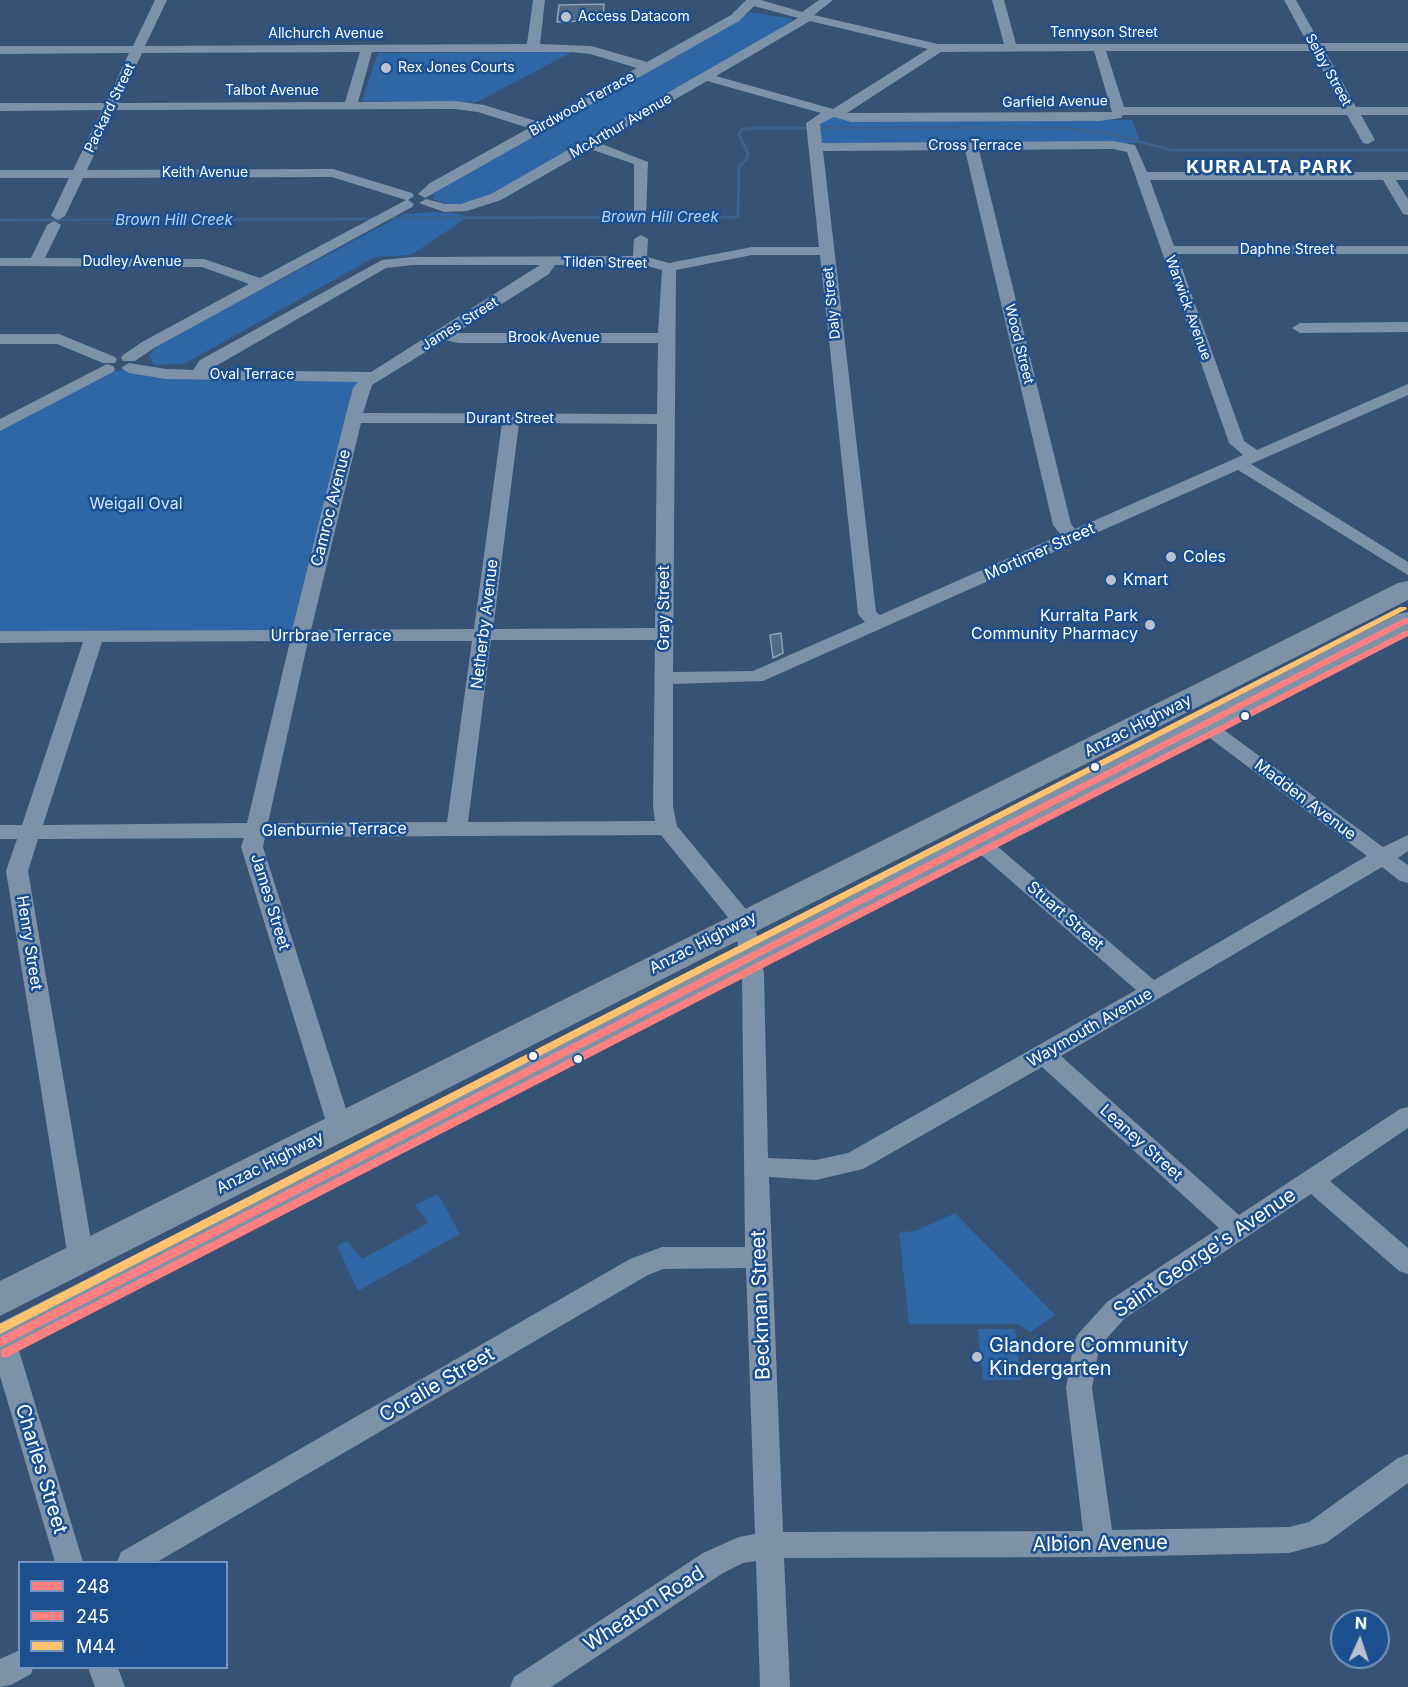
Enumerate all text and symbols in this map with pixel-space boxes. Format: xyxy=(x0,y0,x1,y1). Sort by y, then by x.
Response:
place label: Access Datacom xyxy=(578,9,690,25)
marker: Access Datacom xyxy=(559,10,573,24)
street label: Tennyson Street xyxy=(1050,25,1158,41)
street label: Allchurch Avenue xyxy=(268,26,384,42)
street label: Selby Street xyxy=(1301,31,1355,109)
place label: Rex Jones Courts xyxy=(398,60,515,76)
street label: Packard Street xyxy=(81,61,139,155)
marker: Rex Jones Courts xyxy=(379,61,393,75)
street label: Birdwood Terrace xyxy=(527,68,637,140)
street label: Talbot Avenue xyxy=(225,83,319,99)
street label: McArthur Avenue xyxy=(567,90,675,162)
street label: Garfield Avenue xyxy=(1002,93,1108,111)
street label: Cross Terrace xyxy=(928,138,1022,154)
district label: KURRALTA PARK xyxy=(1186,157,1354,179)
street label: Keith Avenue xyxy=(162,165,248,181)
water label: Brown Hill Creek xyxy=(601,208,719,226)
water label: Brown Hill Creek xyxy=(115,211,233,229)
street label: Daphne Street xyxy=(1240,242,1334,258)
street label: Warwick Avenue xyxy=(1161,253,1215,363)
street label: Dudley Avenue xyxy=(82,254,182,270)
street label: Tilden Street xyxy=(563,254,647,272)
street label: Daly Street xyxy=(820,266,844,340)
street label: James Street xyxy=(419,294,501,354)
street label: Wood Street xyxy=(1001,302,1037,386)
street label: Brook Avenue xyxy=(508,330,600,346)
street label: Oval Terrace xyxy=(210,367,294,383)
street label: Durant Street xyxy=(466,411,554,427)
street label: Camroc Avenue xyxy=(307,448,355,568)
park label: Weigall Oval xyxy=(89,494,183,514)
street label: Mortimer Street xyxy=(982,519,1098,585)
place label: Coles xyxy=(1183,547,1226,567)
marker: Coles xyxy=(1164,550,1178,564)
street label: Netherby Avenue xyxy=(467,558,503,690)
street label: Gray Street xyxy=(654,565,674,651)
place label: Kmart xyxy=(1123,570,1168,590)
marker: Kmart xyxy=(1104,573,1118,587)
place label: Kurralta Park Community Pharmacy xyxy=(971,606,1138,644)
marker: Kurralta Park Community Pharmacy xyxy=(1143,618,1157,632)
street label: Urrbrae Terrace xyxy=(270,626,392,646)
street label: Anzac Highway xyxy=(1081,691,1195,761)
unlabelled marker xyxy=(1239,710,1251,722)
street label: Madden Avenue xyxy=(1250,755,1360,845)
unlabelled marker xyxy=(1089,761,1101,773)
street label: Glenburnie Terrace xyxy=(261,819,407,841)
street label: James Street xyxy=(246,852,294,952)
street label: Stuart Street xyxy=(1023,878,1107,954)
street label: Henry Street xyxy=(12,894,46,992)
street label: Anzac Highway xyxy=(646,908,760,978)
street label: Waymouth Avenue xyxy=(1024,984,1156,1072)
unlabelled marker xyxy=(527,1050,539,1062)
unlabelled marker xyxy=(572,1053,584,1065)
street label: Leaney Street xyxy=(1096,1101,1186,1185)
street label: Anzac Highway xyxy=(213,1128,327,1198)
street label: Saint George's Avenue xyxy=(1109,1183,1301,1323)
street label: Beckman Street xyxy=(746,1230,776,1380)
place label: Glandore Community Kindergarten xyxy=(989,1334,1189,1381)
street label: Coralie Street xyxy=(375,1342,499,1428)
marker: Glandore Community Kindergarten xyxy=(970,1350,984,1364)
street label: Charles Street xyxy=(10,1401,72,1537)
street label: Albion Avenue xyxy=(1032,1531,1168,1557)
legend xyxy=(18,1561,228,1669)
street label: Wheaton Road xyxy=(579,1561,709,1657)
text: 248 xyxy=(76,1576,109,1597)
text: 245 xyxy=(76,1606,109,1627)
north arrow xyxy=(1330,1609,1390,1669)
text: N xyxy=(1354,1613,1367,1633)
text: M44 xyxy=(76,1636,116,1657)

